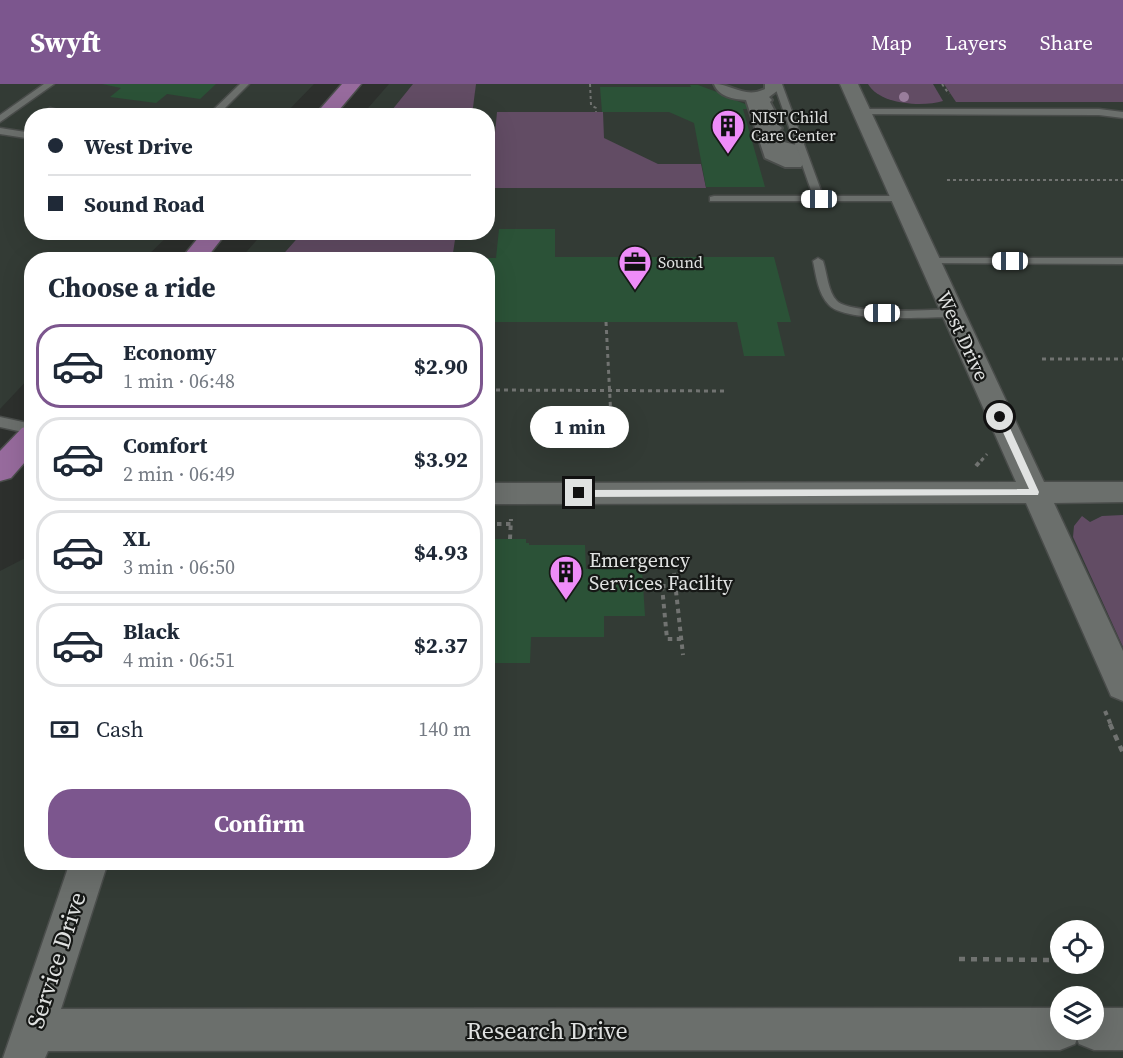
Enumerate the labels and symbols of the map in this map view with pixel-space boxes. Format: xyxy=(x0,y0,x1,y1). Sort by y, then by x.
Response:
place label: NIST Child Care Center xyxy=(751,106,836,146)
building icon: NIST Child Care Center xyxy=(710,108,746,155)
car xyxy=(801,190,837,208)
office icon: Sound xyxy=(617,244,653,291)
place label: Sound xyxy=(658,251,703,273)
car xyxy=(992,252,1028,270)
street label: West Drive xyxy=(930,287,996,385)
car xyxy=(864,304,900,322)
route start xyxy=(986,403,1013,430)
callout: 1 min xyxy=(530,406,628,448)
route end xyxy=(565,479,592,506)
place label: Emergency Services Facility xyxy=(589,546,734,597)
building icon: Emergency Services Facility xyxy=(548,554,584,601)
street label: Service Drive xyxy=(18,888,94,1032)
street label: Research Drive xyxy=(466,1014,628,1047)

